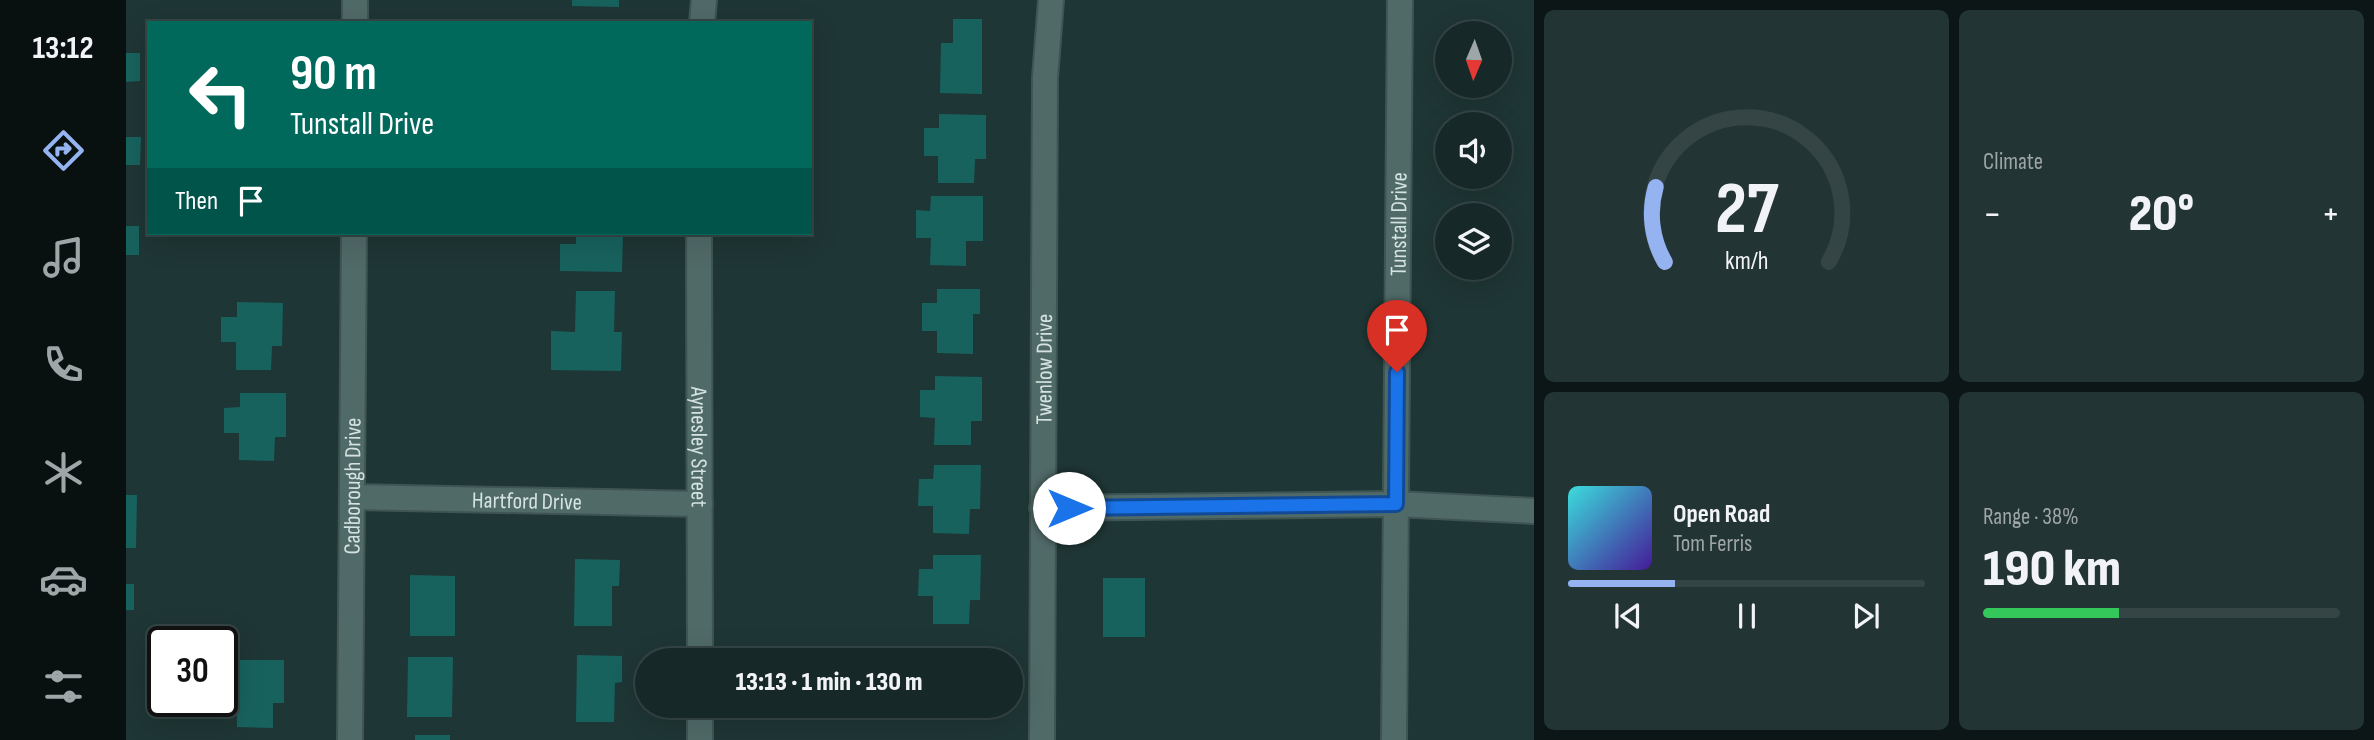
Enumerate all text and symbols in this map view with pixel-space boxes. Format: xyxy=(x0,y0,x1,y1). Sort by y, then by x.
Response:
north arrow xyxy=(1435,21,1512,98)
map controls xyxy=(1435,21,1512,280)
text: 13:12 xyxy=(33,29,93,68)
text: 90 m xyxy=(290,45,377,104)
icon: left xyxy=(175,49,266,140)
text: Tunstall Drive xyxy=(290,105,434,144)
button: sound xyxy=(1435,112,1512,189)
icon: directions xyxy=(39,126,88,175)
text: Climate xyxy=(1983,148,2043,176)
text: 27 xyxy=(1715,166,1779,254)
street label: Tunstall Drive xyxy=(1385,172,1414,276)
icon: arrive xyxy=(232,182,270,220)
text: 20° xyxy=(2129,183,2194,246)
text: Then xyxy=(175,186,218,217)
text: − xyxy=(1983,192,2002,237)
text: + xyxy=(2321,192,2340,237)
button: layers xyxy=(1435,203,1512,280)
icon: music xyxy=(39,233,88,282)
text: km/h xyxy=(1725,246,1768,277)
pin xyxy=(1367,300,1427,372)
icon: arrive xyxy=(1378,311,1416,349)
street label: Twenlow Drive xyxy=(1030,314,1059,424)
icon: phone xyxy=(39,340,88,389)
street label: Aynesley Street xyxy=(684,386,713,507)
street label: Cadborough Drive xyxy=(338,418,368,554)
icon: climate xyxy=(39,448,88,497)
position arrow xyxy=(1032,471,1106,545)
street label: Hartford Drive xyxy=(472,486,582,517)
text: Open Road xyxy=(1673,499,1770,530)
text: Range · 38% xyxy=(1983,503,2079,531)
text: Tom Ferris xyxy=(1673,530,1752,558)
text: 190 km xyxy=(1983,538,2121,601)
icon: car xyxy=(39,555,88,604)
icon: previous xyxy=(1609,597,1647,635)
icon: pause xyxy=(1728,597,1766,635)
icon: next xyxy=(1847,597,1885,635)
speed limit sign: 30 xyxy=(147,626,238,717)
icon: filters xyxy=(39,662,88,711)
text: 13:13 · 1 min · 130 m xyxy=(735,667,923,698)

